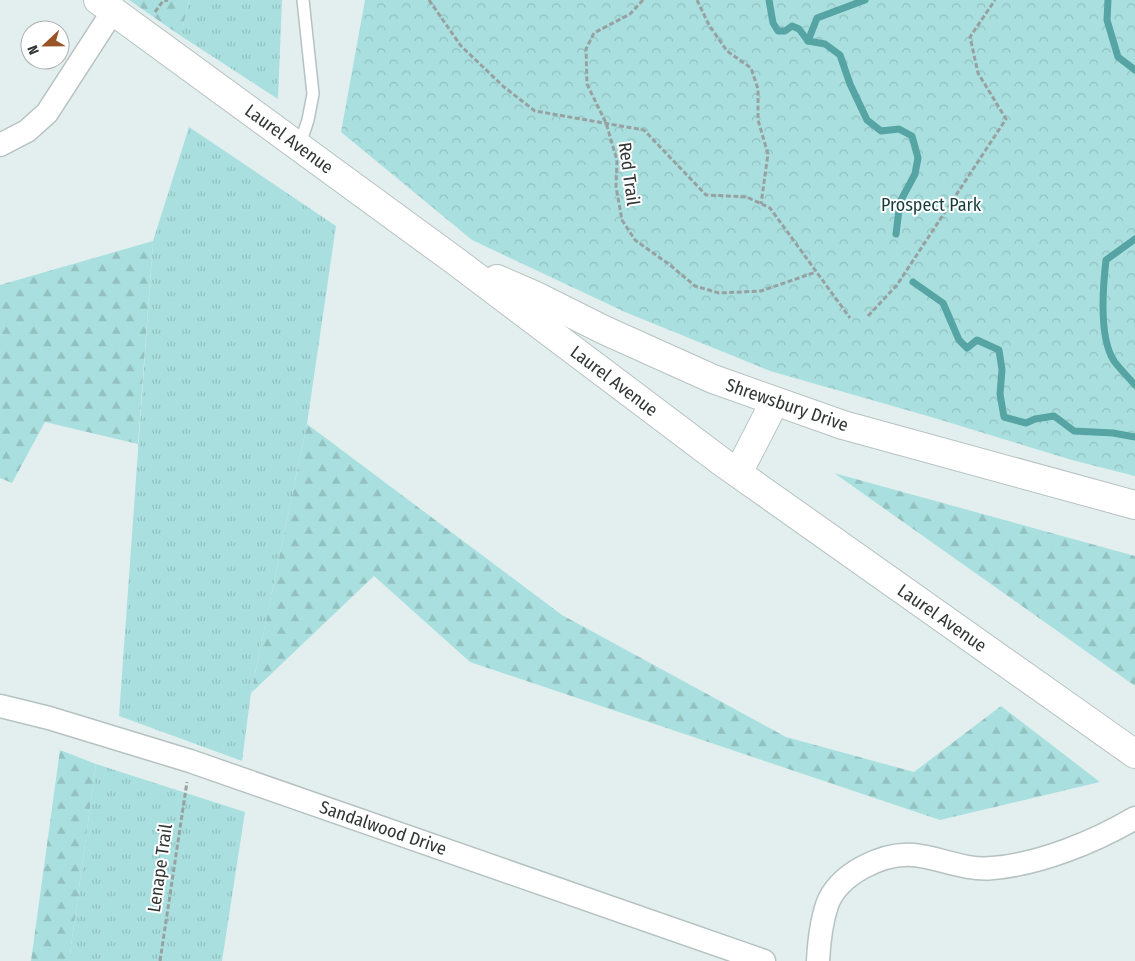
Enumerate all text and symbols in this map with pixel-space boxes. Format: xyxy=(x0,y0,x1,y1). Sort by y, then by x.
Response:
north arrow xyxy=(20,20,70,70)
text: N xyxy=(24,43,43,57)
street label: Laurel Avenue xyxy=(241,100,338,178)
street label: Red Trail xyxy=(614,141,644,207)
park label: Prospect Park xyxy=(881,194,982,216)
street label: Laurel Avenue xyxy=(566,341,662,421)
street label: Shrewsbury Drive xyxy=(723,374,851,436)
street label: Laurel Avenue xyxy=(893,579,991,657)
street label: Sandalwood Drive xyxy=(317,796,450,860)
street label: Lenape Trail xyxy=(143,822,177,914)

